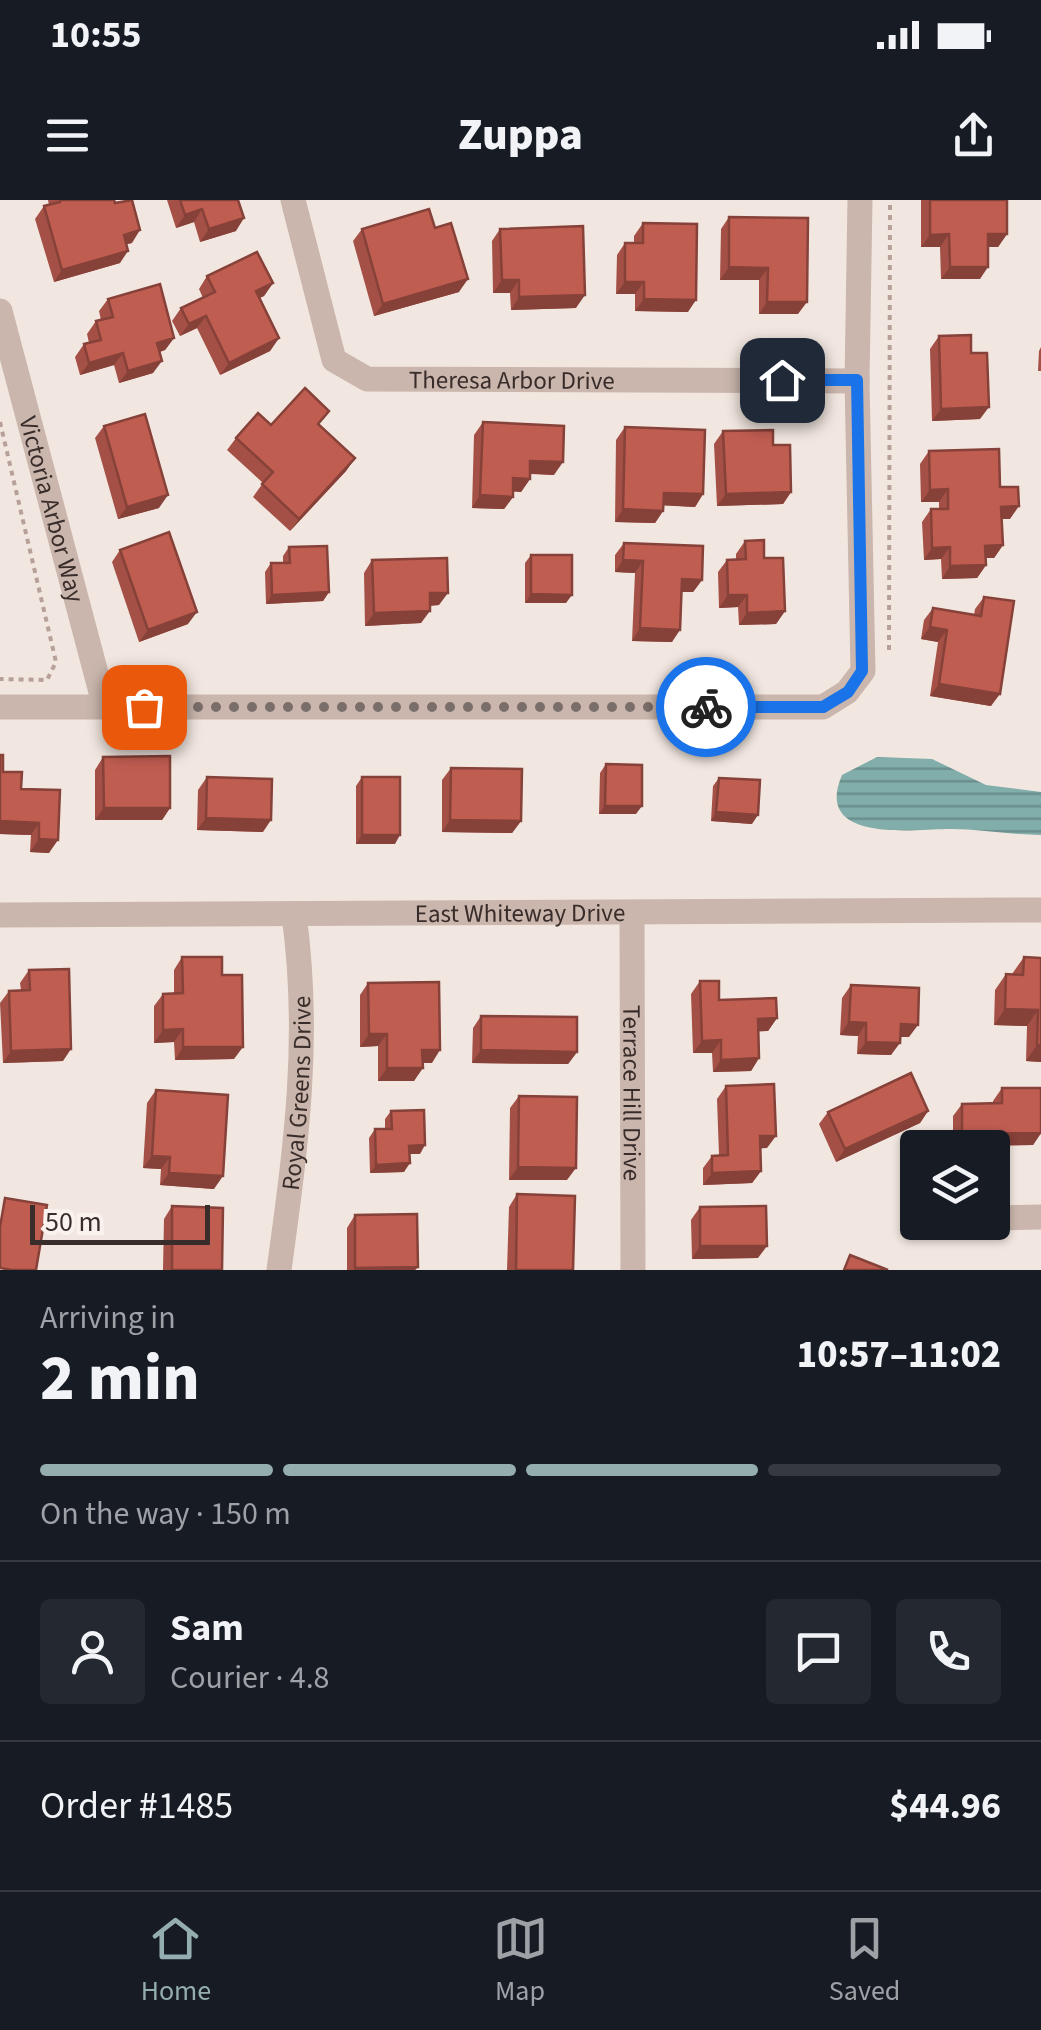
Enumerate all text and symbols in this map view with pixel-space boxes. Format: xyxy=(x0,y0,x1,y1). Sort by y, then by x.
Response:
text: 10:55 xyxy=(50,8,142,62)
text: Zuppa xyxy=(458,103,583,167)
icon: menu xyxy=(40,108,95,163)
icon: share xyxy=(946,108,1001,163)
pin xyxy=(740,338,825,423)
icon: home xyxy=(755,353,810,408)
street label: Theresa Arbor Drive xyxy=(409,362,615,399)
street label: Victoria Arbor Way xyxy=(10,412,94,607)
courier xyxy=(656,657,756,757)
pin xyxy=(102,665,187,750)
icon: bag xyxy=(117,680,172,735)
icon: bike xyxy=(679,680,734,735)
street label: East Whiteway Drive xyxy=(415,895,625,932)
street label: Royal Greens Drive xyxy=(273,995,320,1192)
street label: Terrace Hill Drive xyxy=(613,1005,650,1181)
map controls xyxy=(900,1130,1010,1240)
button: layers xyxy=(900,1130,1010,1240)
scale bar xyxy=(30,1200,210,1244)
text: 50 m xyxy=(45,1202,102,1242)
text: Arriving in xyxy=(40,1295,176,1341)
text: 10:57–11:02 xyxy=(797,1328,1001,1382)
text: 2 min xyxy=(40,1332,200,1425)
text: On the way · 150 m xyxy=(40,1491,291,1537)
button: person xyxy=(40,1599,145,1704)
button: chat xyxy=(766,1599,871,1704)
button: phone xyxy=(896,1599,1001,1704)
text: Sam xyxy=(170,1601,244,1655)
text: Courier · 4.8 xyxy=(170,1655,330,1701)
text: Order #1485 xyxy=(40,1779,233,1833)
text: $44.96 xyxy=(889,1779,1001,1833)
tab: Home xyxy=(141,1911,211,2011)
tab: Map xyxy=(493,1911,548,2011)
tab: Saved xyxy=(829,1911,900,2011)

